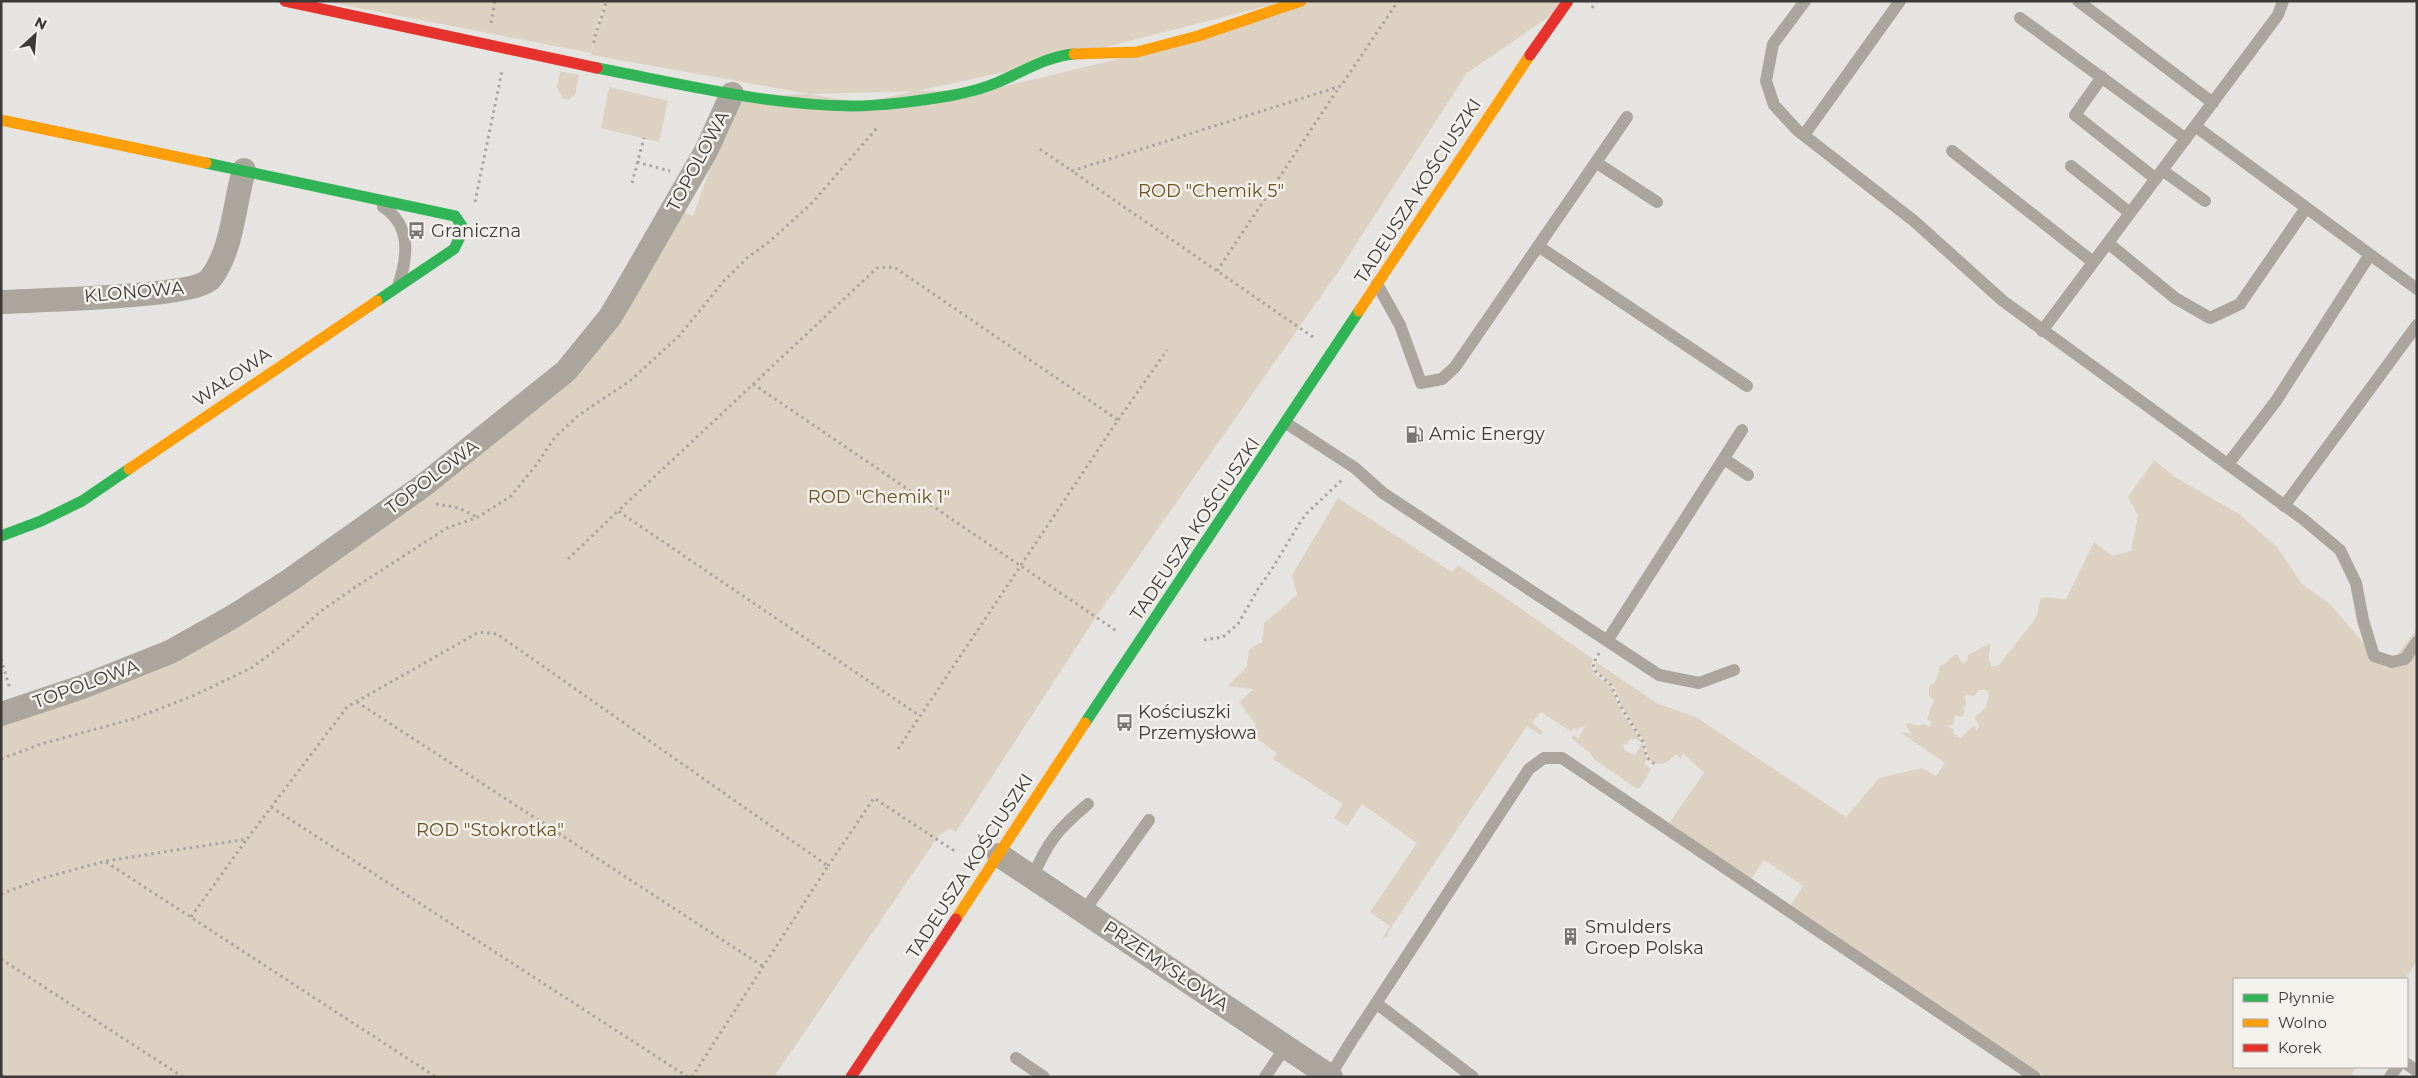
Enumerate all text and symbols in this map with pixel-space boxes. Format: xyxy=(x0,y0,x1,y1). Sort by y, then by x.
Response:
north arrow xyxy=(10,10,60,60)
text: N xyxy=(32,13,50,34)
street label: TADEUSZA KOŚCIUSZKI xyxy=(1350,94,1486,288)
street label: TOPOLOWA xyxy=(662,107,734,215)
park label: ROD "Chemik 5" xyxy=(1138,180,1284,202)
place label: Graniczna xyxy=(431,220,521,242)
bus stop icon: Graniczna xyxy=(407,221,427,241)
street label: KLONOWA xyxy=(83,277,185,307)
street label: WAŁOWA xyxy=(189,343,275,411)
place label: Amic Energy xyxy=(1429,423,1545,445)
fuel station icon: Amic Energy xyxy=(1405,424,1425,444)
street label: TADEUSZA KOŚCIUSZKI xyxy=(1126,433,1264,625)
street label: TOPOLOWA xyxy=(381,435,483,519)
park label: ROD "Chemik 1" xyxy=(808,486,950,508)
street label: TOPOLOWA xyxy=(30,655,142,713)
place label: Kościuszki Przemysłowa xyxy=(1138,701,1257,744)
bus stop icon: Kościuszki Przemysłowa xyxy=(1114,712,1134,732)
street label: TADEUSZA KOŚCIUSZKI xyxy=(902,769,1038,963)
park label: ROD "Stokrotka" xyxy=(416,819,564,841)
street label: PRZEMYSŁOWA xyxy=(1099,916,1233,1016)
place label: Smulders Groep Polska xyxy=(1585,916,1704,959)
building icon: Smulders Groep Polska xyxy=(1561,927,1581,947)
legend xyxy=(2233,978,2408,1068)
text: Płynnie xyxy=(2278,988,2334,1007)
text: Wolno xyxy=(2278,1013,2327,1032)
text: Korek xyxy=(2278,1038,2322,1057)

